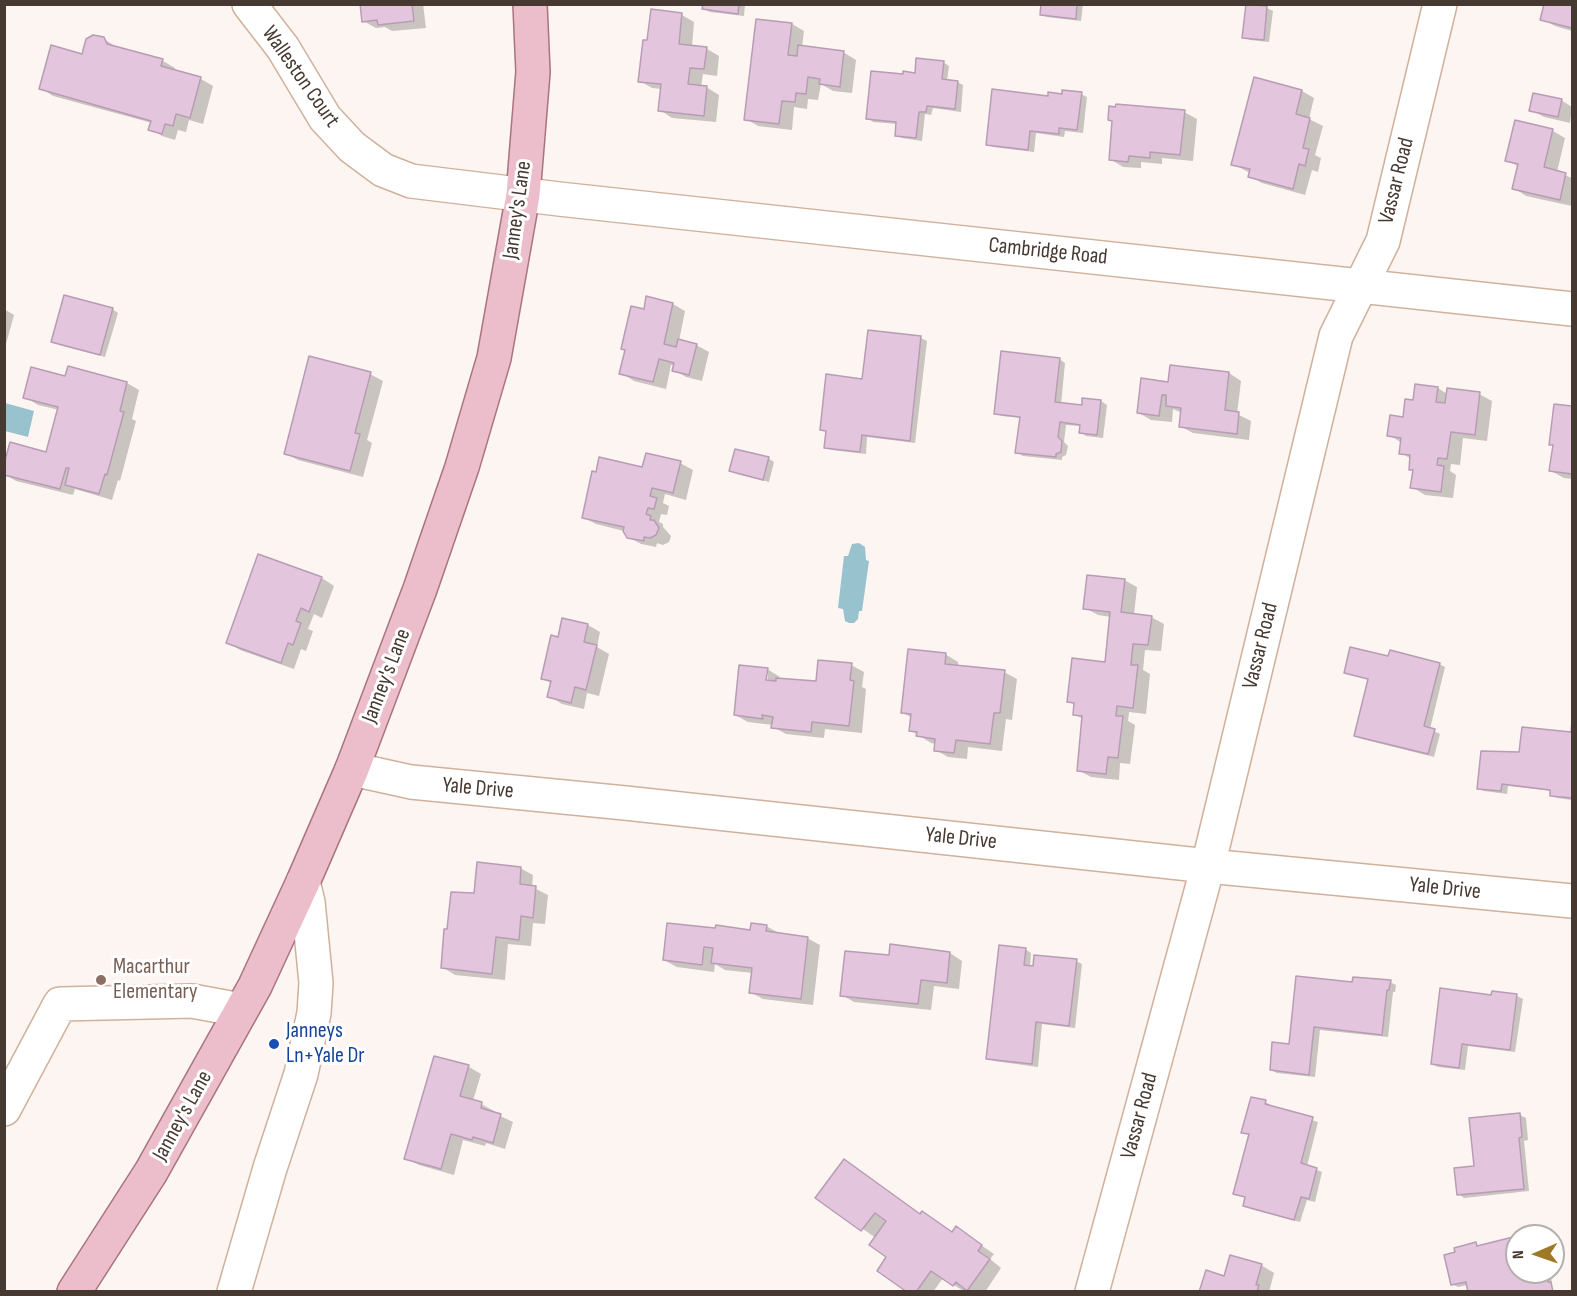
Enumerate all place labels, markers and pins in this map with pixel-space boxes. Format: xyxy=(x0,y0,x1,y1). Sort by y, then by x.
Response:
place label: Macarthur Elementary xyxy=(113,954,198,1005)
marker: Macarthur Elementary xyxy=(94,973,108,987)
place label: Janneys Ln+Yale Dr xyxy=(286,1018,365,1070)
marker: Janneys Ln+Yale Dr xyxy=(267,1037,281,1051)

